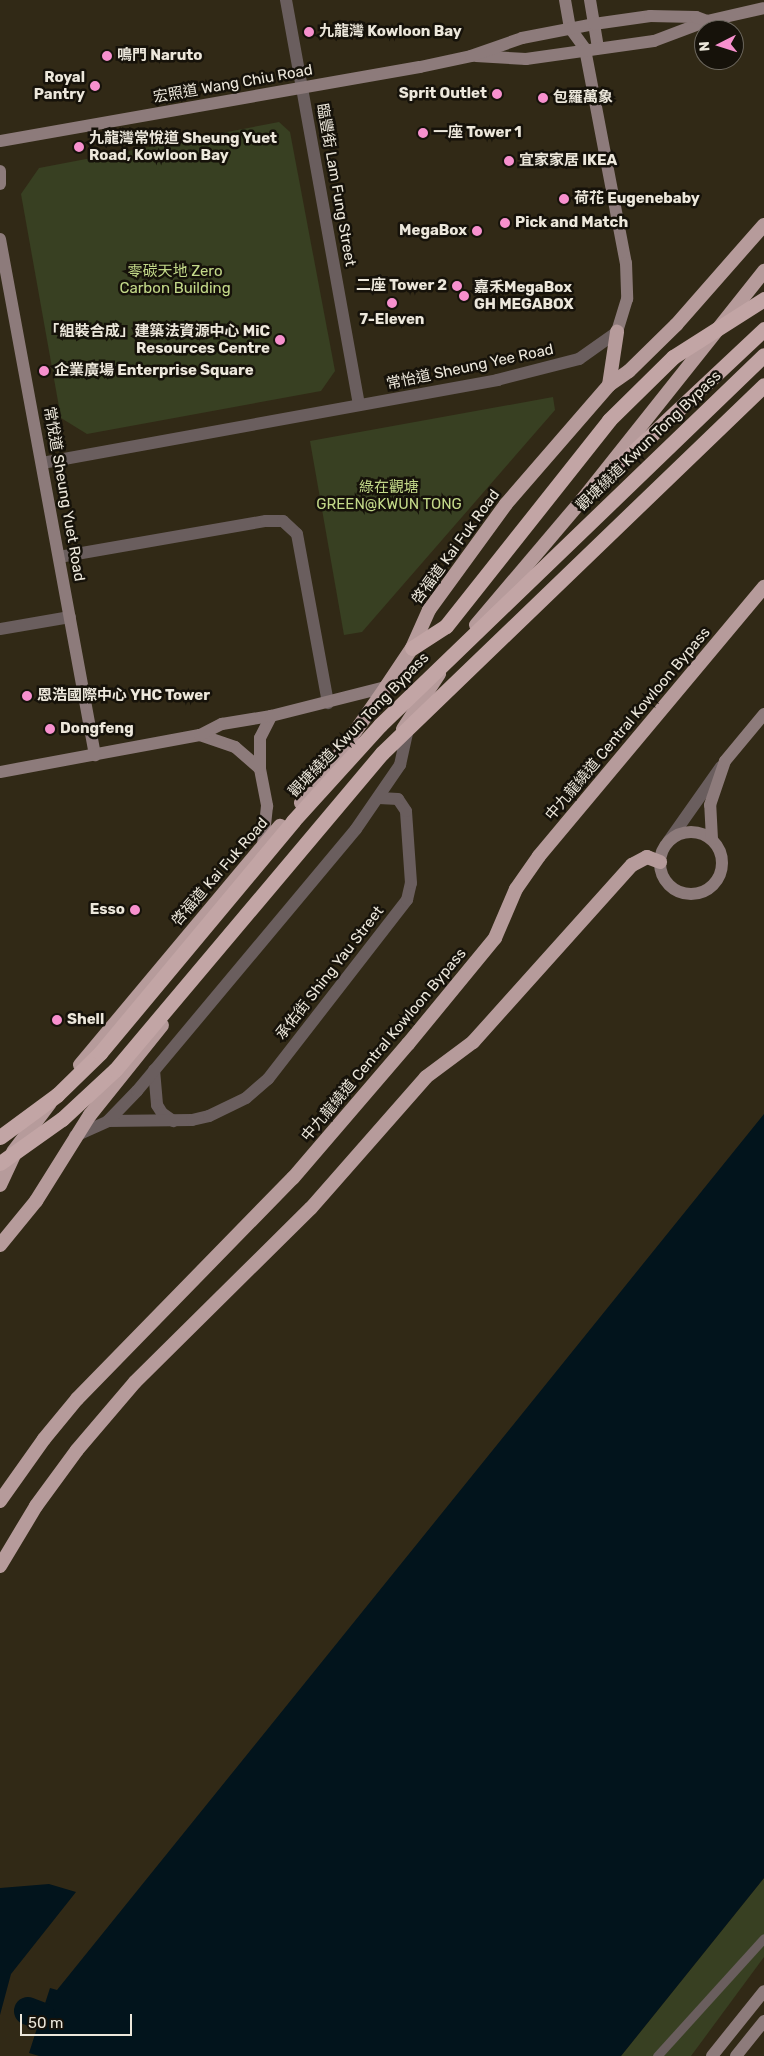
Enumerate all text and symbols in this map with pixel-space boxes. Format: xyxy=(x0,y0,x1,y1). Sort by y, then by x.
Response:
north arrow xyxy=(694,20,744,70)
place label: 九龍灣 Kowloon Bay xyxy=(319,23,462,41)
marker: 九龍灣 Kowloon Bay xyxy=(303,26,315,38)
text: N xyxy=(696,41,713,52)
place label: 鳴門 Naruto xyxy=(117,47,202,65)
marker: 鳴門 Naruto xyxy=(101,50,113,62)
street label: 宏照道 Wang Chiu Road xyxy=(152,61,314,107)
place label: Royal Pantry xyxy=(34,68,85,103)
marker: Royal Pantry xyxy=(89,80,101,92)
place label: Sprit Outlet xyxy=(399,85,487,103)
marker: Sprit Outlet xyxy=(491,88,503,100)
place label: 包羅萬象 xyxy=(553,89,613,107)
marker: 包羅萬象 xyxy=(537,92,549,104)
street label: 臨豐街 Lam Fung Street xyxy=(313,102,359,268)
place label: 一座 Tower 1 xyxy=(433,124,522,142)
marker: 一座 Tower 1 xyxy=(417,127,429,139)
place label: 九龍灣常悅道 Sheung Yuet Road, Kowloon Bay xyxy=(89,129,278,164)
marker: 九龍灣常悅道 Sheung Yuet Road, Kowloon Bay xyxy=(73,141,85,153)
place label: 宜家家居 IKEA xyxy=(519,152,617,170)
marker: 宜家家居 IKEA xyxy=(503,155,515,167)
place label: 荷花 Eugenebaby xyxy=(574,190,700,208)
marker: 荷花 Eugenebaby xyxy=(558,193,570,205)
place label: Pick and Match xyxy=(515,214,628,232)
marker: Pick and Match xyxy=(499,217,511,229)
place label: MegaBox xyxy=(399,222,467,240)
marker: MegaBox xyxy=(471,225,483,237)
park label: 零碳天地 Zero Carbon Building xyxy=(119,262,231,297)
place label: 二座 Tower 2 xyxy=(356,277,447,295)
place label: 嘉禾MegaBox GH MEGABOX xyxy=(474,278,574,313)
marker: 二座 Tower 2 xyxy=(451,280,463,292)
marker: 嘉禾MegaBox GH MEGABOX xyxy=(458,290,470,302)
marker: 7-Eleven xyxy=(386,297,398,309)
place label: 7-Eleven xyxy=(360,311,424,329)
place label: 「組裝合成」建築法資源中心 MiC Resources Centre xyxy=(45,322,270,357)
marker: 「組裝合成」建築法資源中心 MiC Resources Centre xyxy=(274,334,286,346)
street label: 常怡道 Sheung Yee Road xyxy=(385,340,555,394)
place label: 企業廣場 Enterprise Square xyxy=(54,362,254,380)
marker: 企業廣場 Enterprise Square xyxy=(38,365,50,377)
street label: 觀塘繞道 Kwun Tong Bypass xyxy=(573,367,725,515)
street label: 常悅道 Sheung Yuet Road xyxy=(40,405,88,583)
park label: 綠在觀塘 GREEN@KWUN TONG xyxy=(316,478,462,513)
street label: 啓福道 Kai Fuk Road xyxy=(408,486,504,608)
street label: 中九龍繞道 Central Kowloon Bypass xyxy=(542,624,714,824)
street label: 觀塘繞道 Kwun Tong Bypass xyxy=(285,649,433,801)
place label: 恩浩國際中心 YHC Tower xyxy=(37,687,210,705)
marker: 恩浩國際中心 YHC Tower xyxy=(21,690,33,702)
place label: Dongfeng xyxy=(60,720,134,738)
marker: Dongfeng xyxy=(44,723,56,735)
street label: 啓福道 Kai Fuk Road xyxy=(168,814,272,930)
place label: Esso xyxy=(90,901,125,919)
street label: 承佑街 Shing Yau Street xyxy=(272,902,388,1044)
marker: Esso xyxy=(129,904,141,916)
street label: 中九龍繞道 Central Kowloon Bypass xyxy=(298,945,470,1145)
place label: Shell xyxy=(67,1011,104,1029)
marker: Shell xyxy=(51,1014,63,1026)
scale bar xyxy=(22,2004,135,2036)
text: 50 m xyxy=(28,2014,63,2032)

